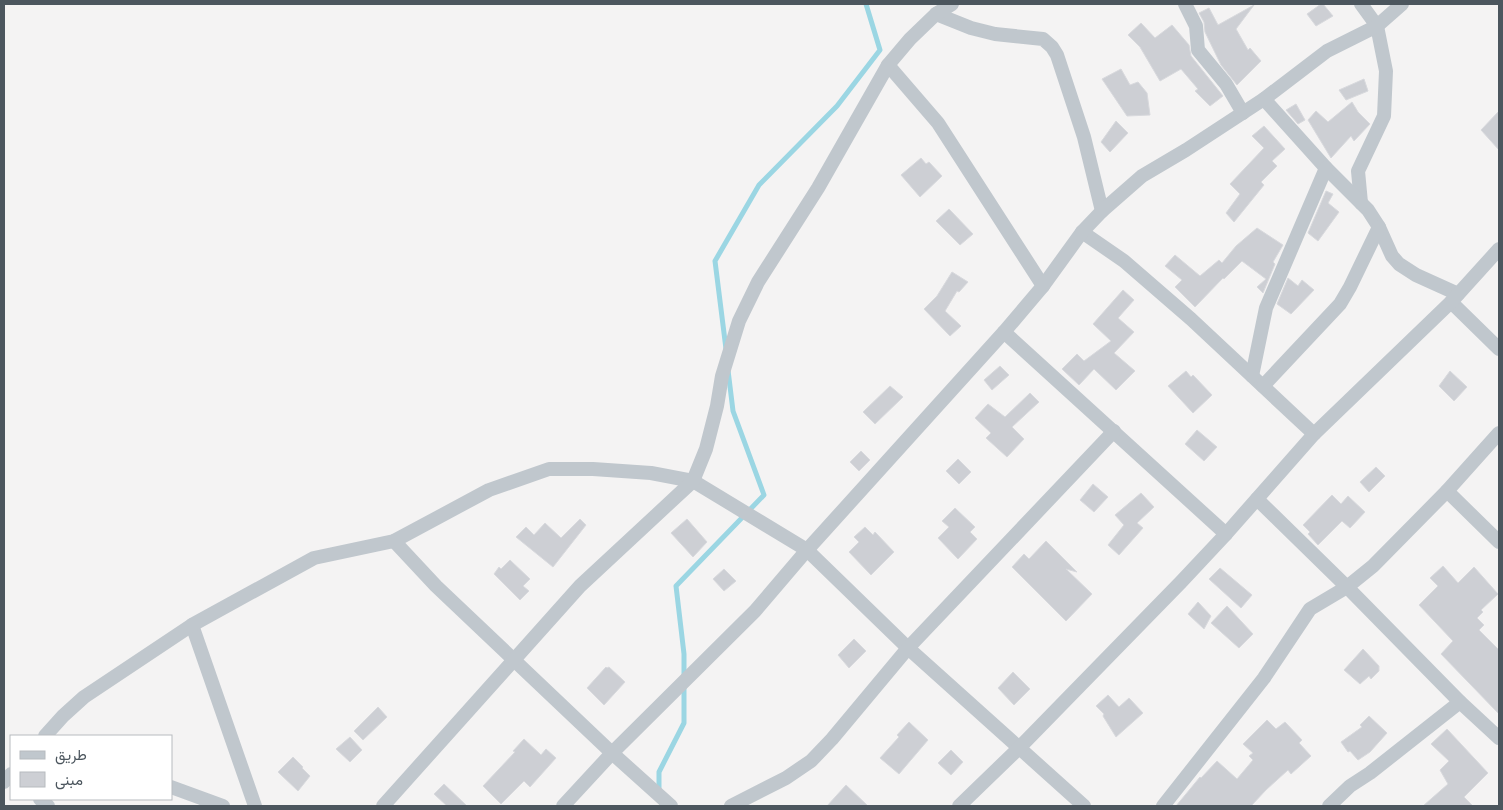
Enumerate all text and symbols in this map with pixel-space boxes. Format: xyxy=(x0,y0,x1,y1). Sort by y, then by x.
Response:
legend xyxy=(10,735,172,800)
text: طريق xyxy=(55,744,87,765)
text: مبنى xyxy=(55,769,83,790)

